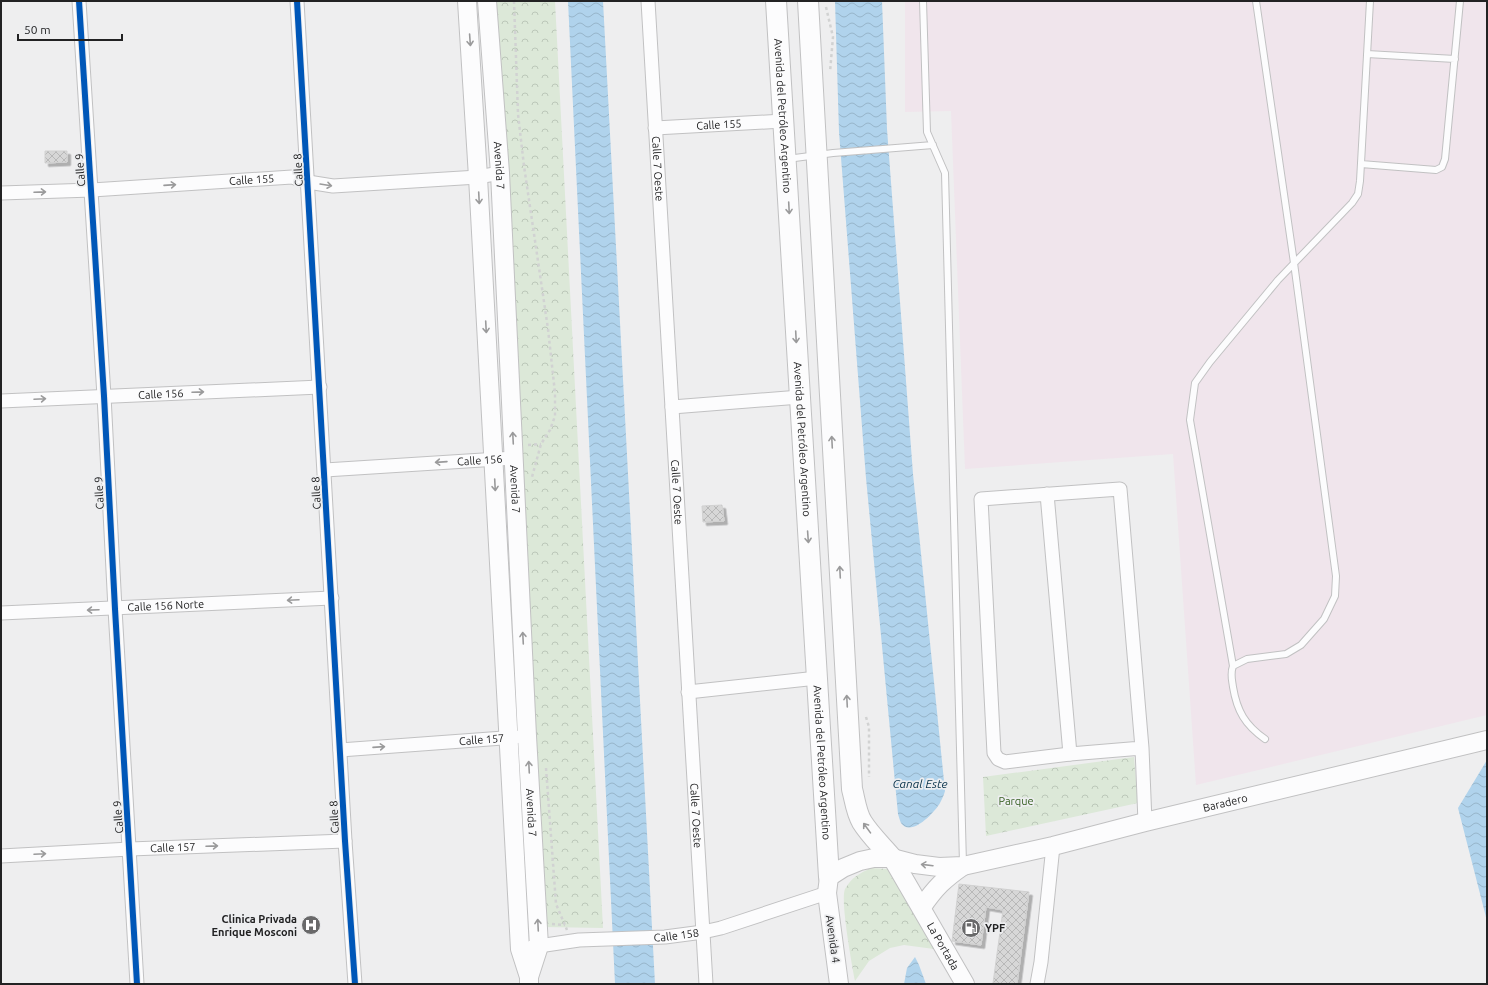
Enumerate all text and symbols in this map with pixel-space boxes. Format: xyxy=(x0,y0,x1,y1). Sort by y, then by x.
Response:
scale bar xyxy=(18,16,122,42)
text: 50 m xyxy=(24,23,51,36)
one-way arrow xyxy=(466,33,473,46)
street label: Avenida del Petróleo Argentino xyxy=(772,38,794,194)
street label: Calle 155 xyxy=(696,117,742,132)
street label: Calle 7 Oeste xyxy=(650,136,666,202)
street label: Avenida 7 xyxy=(492,141,507,190)
street label: Calle 9 xyxy=(73,153,87,187)
street label: Calle 8 xyxy=(291,153,305,187)
street label: Calle 155 xyxy=(229,172,275,187)
one-way arrow xyxy=(163,181,176,188)
one-way arrow xyxy=(319,181,332,189)
one-way arrow xyxy=(33,188,46,196)
one-way arrow xyxy=(476,191,483,204)
one-way arrow xyxy=(785,201,792,214)
one-way arrow xyxy=(483,320,490,333)
one-way arrow xyxy=(793,330,800,343)
street label: Avenida del Petróleo Argentino xyxy=(792,361,813,517)
street label: Calle 156 xyxy=(138,387,184,401)
one-way arrow xyxy=(191,388,204,396)
one-way arrow xyxy=(33,396,46,403)
one-way arrow xyxy=(510,432,517,445)
one-way arrow xyxy=(829,436,836,449)
street label: Calle 156 xyxy=(457,453,503,468)
one-way arrow xyxy=(435,459,448,466)
street label: Calle 7 Oeste xyxy=(669,459,685,525)
street label: Avenida 7 xyxy=(508,465,522,514)
street label: Calle 9 xyxy=(92,476,106,510)
street label: Calle 8 xyxy=(309,476,323,510)
one-way arrow xyxy=(491,478,498,491)
one-way arrow xyxy=(804,530,811,543)
one-way arrow xyxy=(836,566,843,579)
one-way arrow xyxy=(287,597,300,604)
street label: Calle 156 Norte xyxy=(127,598,204,613)
one-way arrow xyxy=(87,606,100,614)
one-way arrow xyxy=(519,632,527,645)
street label: Avenida del Petróleo Argentino xyxy=(811,685,833,840)
one-way arrow xyxy=(843,695,850,708)
street label: Calle 157 xyxy=(458,732,505,747)
one-way arrow xyxy=(372,744,385,751)
one-way arrow xyxy=(526,761,533,774)
water label: Canal Este xyxy=(892,777,948,790)
street label: Calle 7 Oeste xyxy=(688,783,704,849)
street label: Avenida 7 xyxy=(524,788,539,837)
street label: Baradero xyxy=(1202,792,1249,814)
park label: Parque xyxy=(998,795,1034,807)
street label: Calle 9 xyxy=(111,800,125,834)
street label: Calle 8 xyxy=(327,800,341,834)
one-way arrow xyxy=(863,823,871,834)
street label: Calle 157 xyxy=(150,841,196,854)
one-way arrow xyxy=(205,842,218,850)
one-way arrow xyxy=(33,851,46,858)
one-way arrow xyxy=(921,861,934,869)
place label: Clinica Privada Enrique Mosconi xyxy=(212,913,297,938)
hospital icon: Clinica Privada Enrique Mosconi xyxy=(300,914,322,936)
street label: Avenida 4 xyxy=(824,914,842,964)
fuel station icon: YPF xyxy=(960,917,982,939)
one-way arrow xyxy=(534,919,542,932)
street label: La Portada xyxy=(925,920,962,972)
place label: YPF xyxy=(985,922,1005,934)
street label: Calle 158 xyxy=(653,927,700,943)

